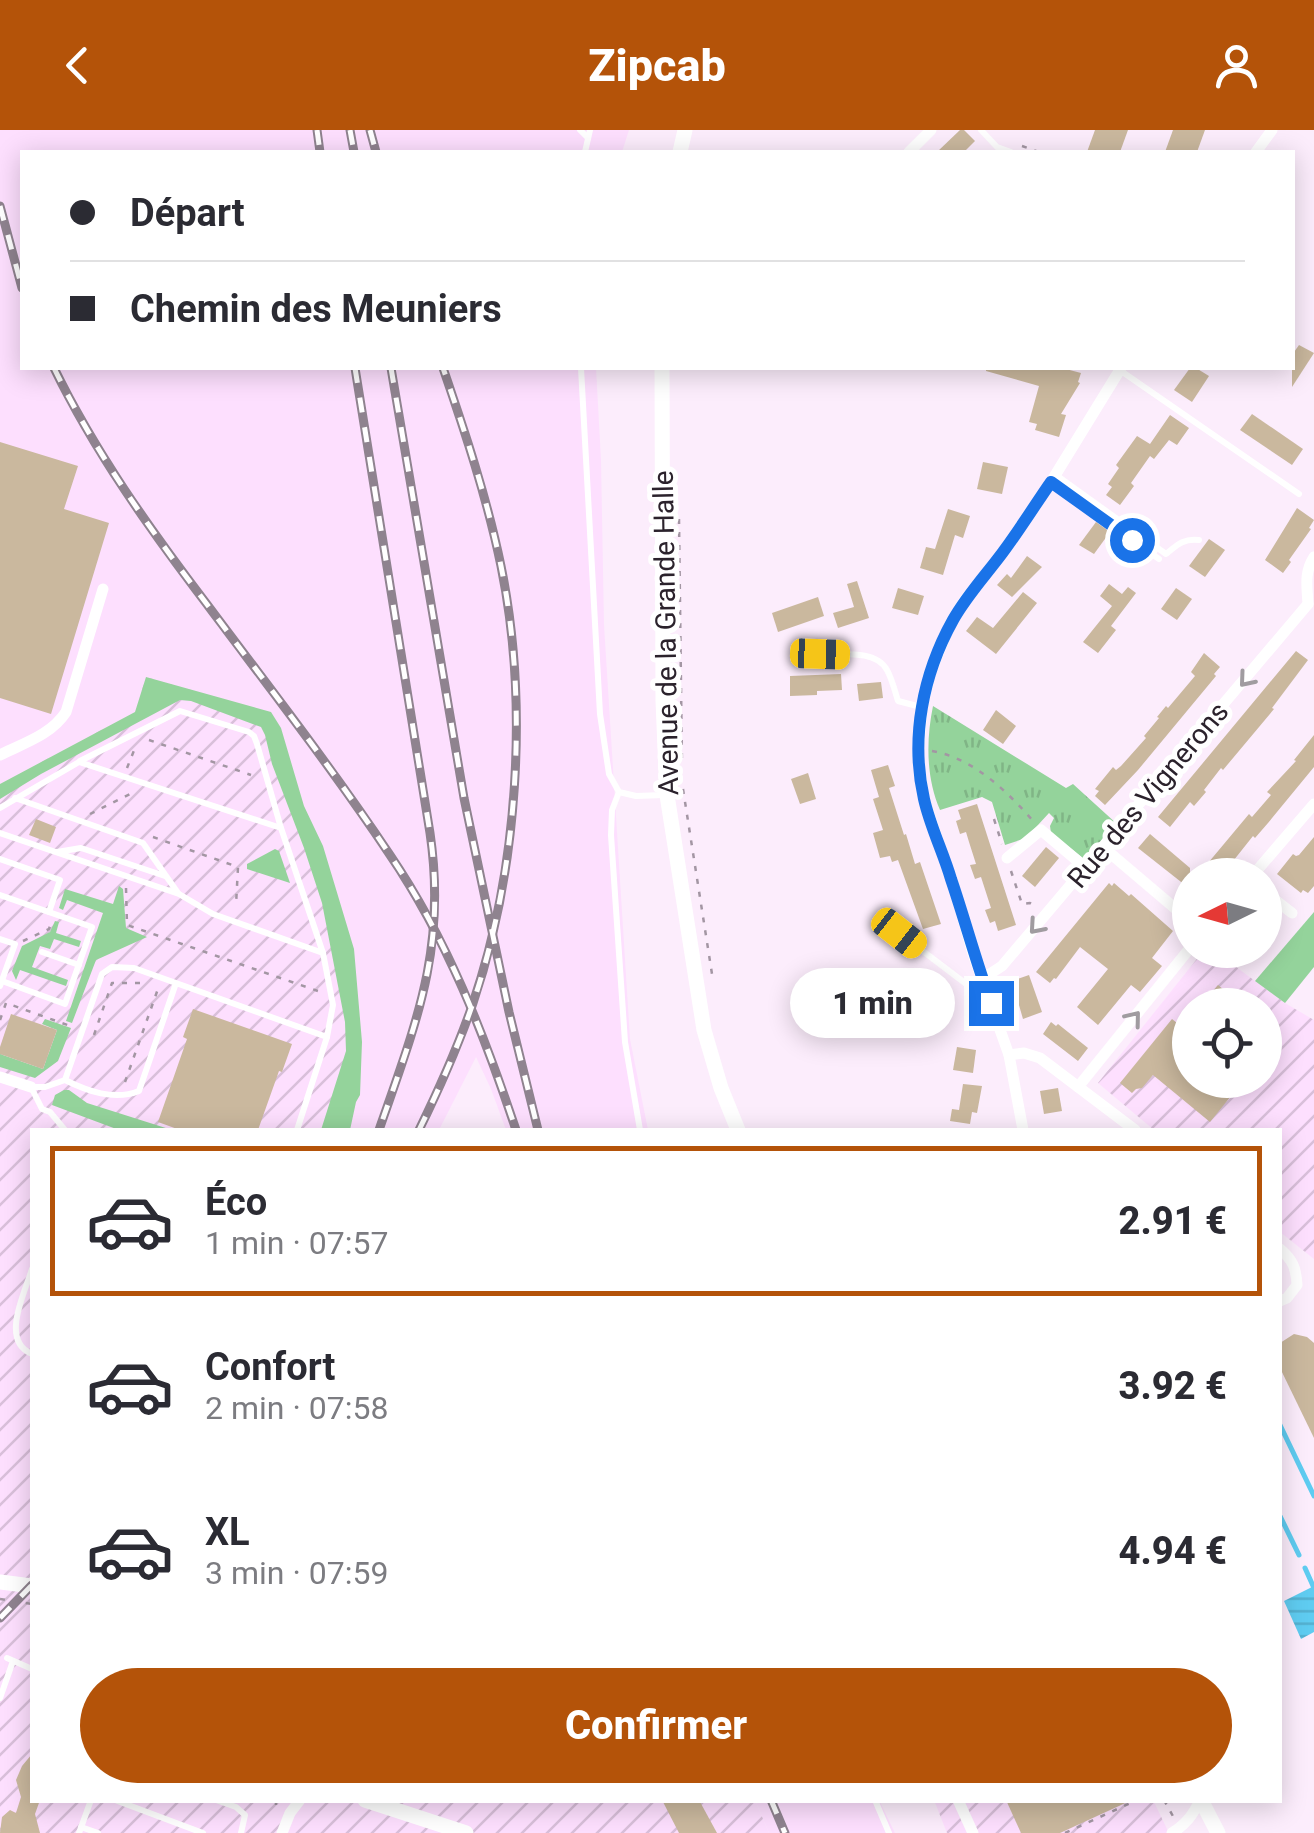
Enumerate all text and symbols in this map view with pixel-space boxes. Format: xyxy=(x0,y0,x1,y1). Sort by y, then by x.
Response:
icon: back xyxy=(50,38,105,93)
icon: person xyxy=(1209,38,1264,93)
text: Zipcab xyxy=(588,39,726,92)
text: Départ xyxy=(130,191,245,235)
text: Chemin des Meuniers xyxy=(130,287,502,331)
street label: Avenue de la Grande Halle xyxy=(647,470,685,796)
route start xyxy=(1110,518,1155,563)
car xyxy=(789,638,851,670)
one-way arrow xyxy=(1240,668,1258,686)
street label: Rue des Vignerons xyxy=(1061,695,1235,895)
north arrow xyxy=(1172,858,1282,968)
map controls xyxy=(1172,858,1282,1098)
car xyxy=(866,903,932,963)
one-way arrow xyxy=(1029,916,1047,934)
callout: 1 min xyxy=(791,968,956,1038)
route end xyxy=(969,981,1014,1026)
text: 1 min xyxy=(832,984,913,1022)
button: locate xyxy=(1172,988,1282,1098)
one-way arrow xyxy=(1122,1011,1140,1029)
icon: car xyxy=(85,1176,175,1266)
text: Éco xyxy=(205,1180,267,1224)
text: 2.91 € xyxy=(1119,1199,1227,1243)
text: 1 min · 07:57 xyxy=(205,1224,388,1262)
icon: car xyxy=(85,1341,175,1431)
text: Confort xyxy=(205,1345,335,1389)
text: 3.92 € xyxy=(1119,1364,1227,1408)
text: 2 min · 07:58 xyxy=(205,1389,388,1427)
icon: car xyxy=(85,1506,175,1596)
text: XL xyxy=(205,1510,250,1554)
text: 4.94 € xyxy=(1119,1529,1227,1573)
text: 3 min · 07:59 xyxy=(205,1554,388,1592)
button: Confirmer xyxy=(80,1668,1232,1783)

